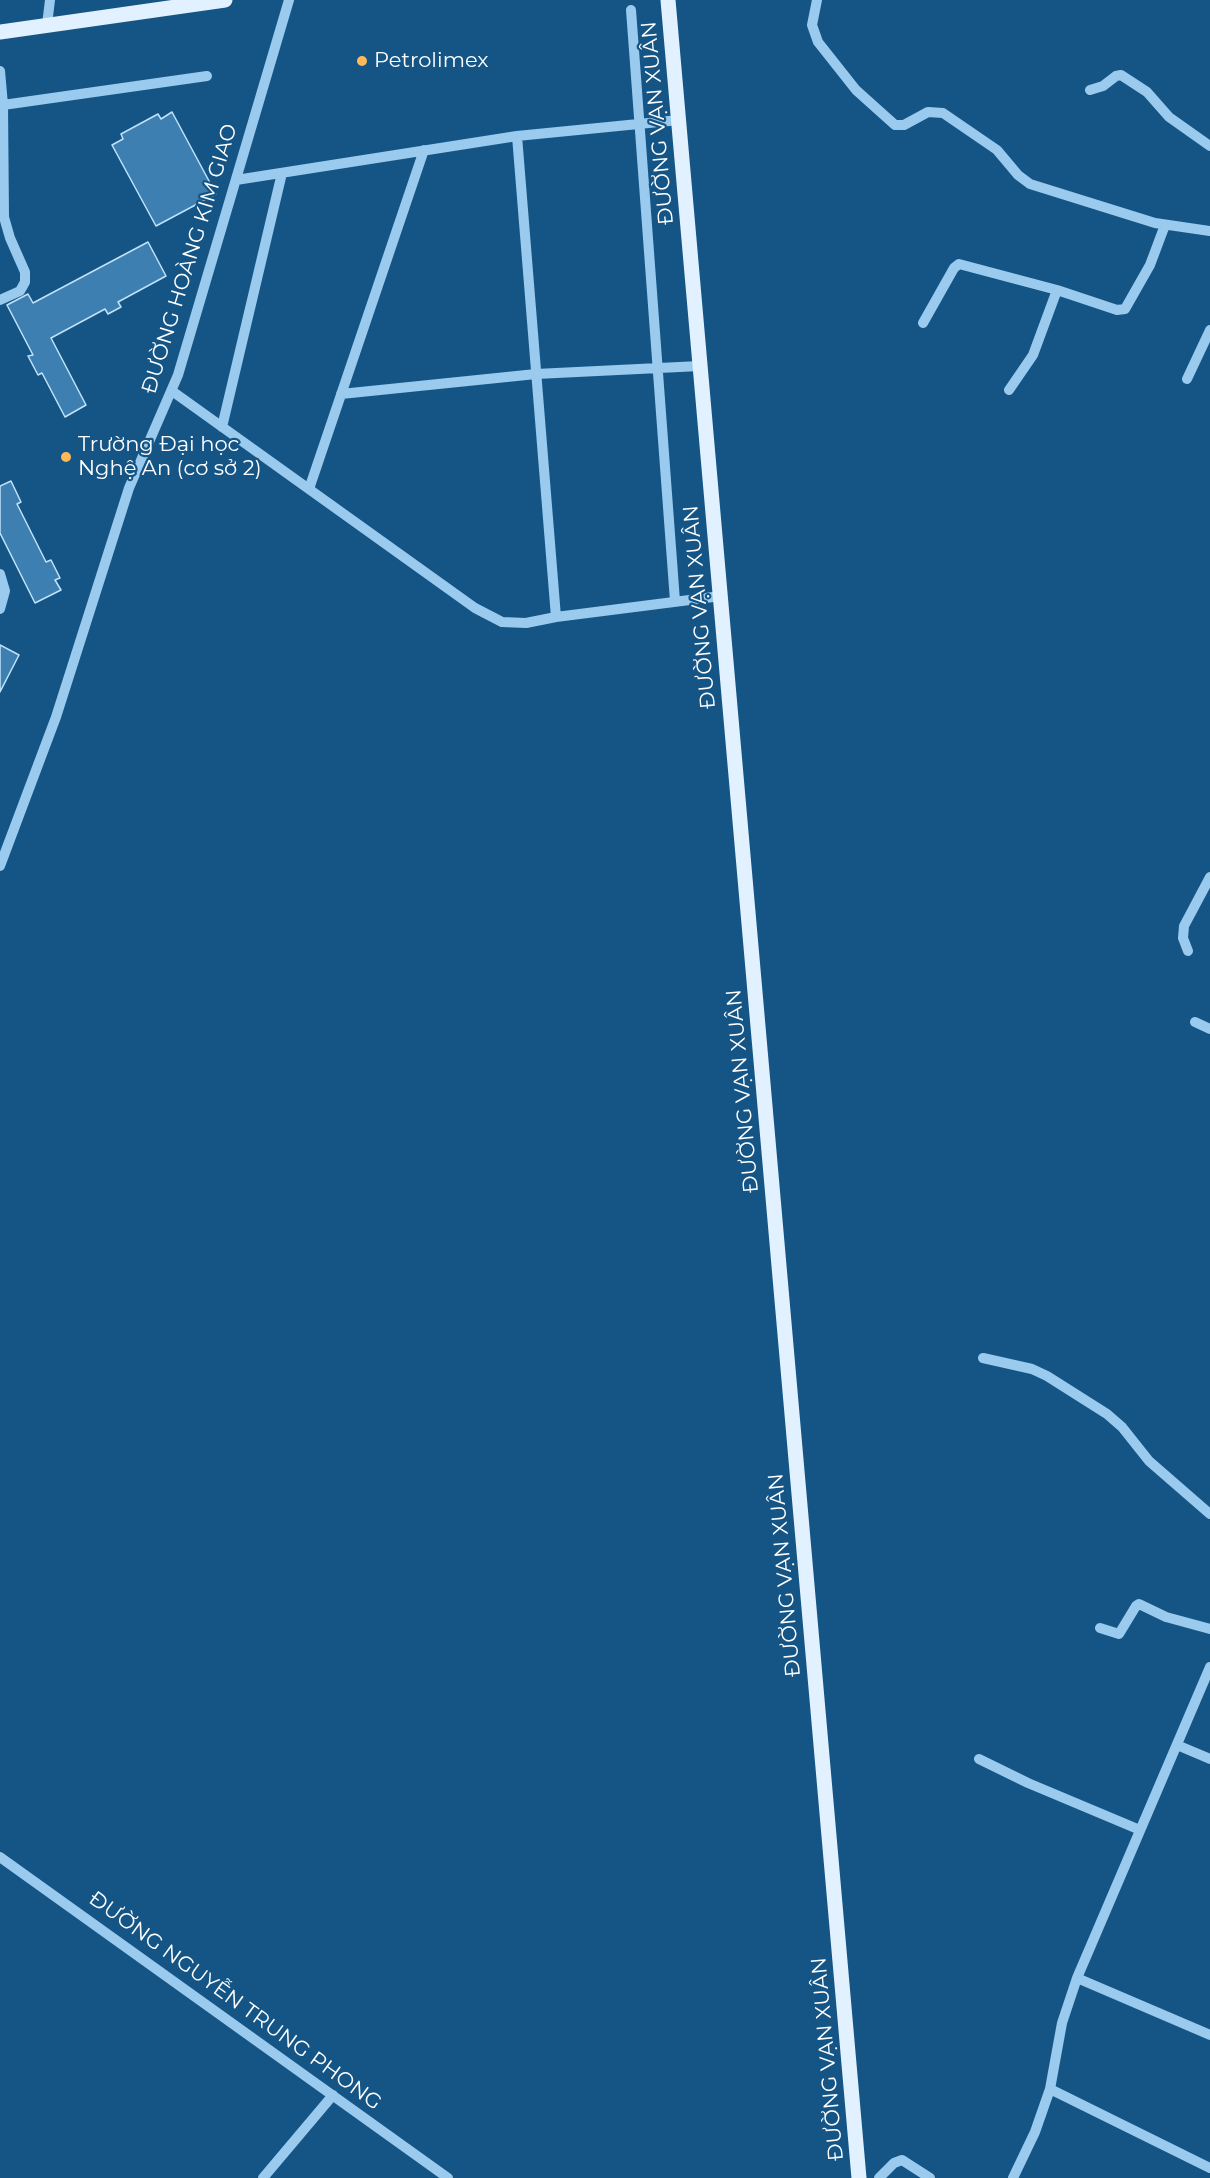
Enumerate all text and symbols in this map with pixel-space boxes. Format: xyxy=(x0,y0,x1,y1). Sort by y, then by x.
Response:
street label: ĐƯỜNG VẠN XUÂN xyxy=(637,20,679,226)
place label: Petrolimex xyxy=(374,48,489,74)
marker: Petrolimex xyxy=(355,54,369,68)
street label: ĐƯỜNG HOÀNG KIM GIAO xyxy=(137,121,243,397)
place label: Trường Đại học Nghệ An (cơ sở 2) xyxy=(78,432,262,482)
marker: Trường Đại học Nghệ An (cơ sở 2) xyxy=(59,450,73,464)
street label: ĐƯỜNG VẠN XUÂN xyxy=(679,504,721,710)
street label: ĐƯỜNG VẠN XUÂN xyxy=(722,988,764,1194)
street label: ĐƯỜNG VẠN XUÂN xyxy=(764,1472,806,1678)
street label: ĐƯỜNG NGUYỄN TRUNG PHONG xyxy=(84,1886,386,2116)
street label: ĐƯỜNG VẠN XUÂN xyxy=(807,1956,849,2162)

